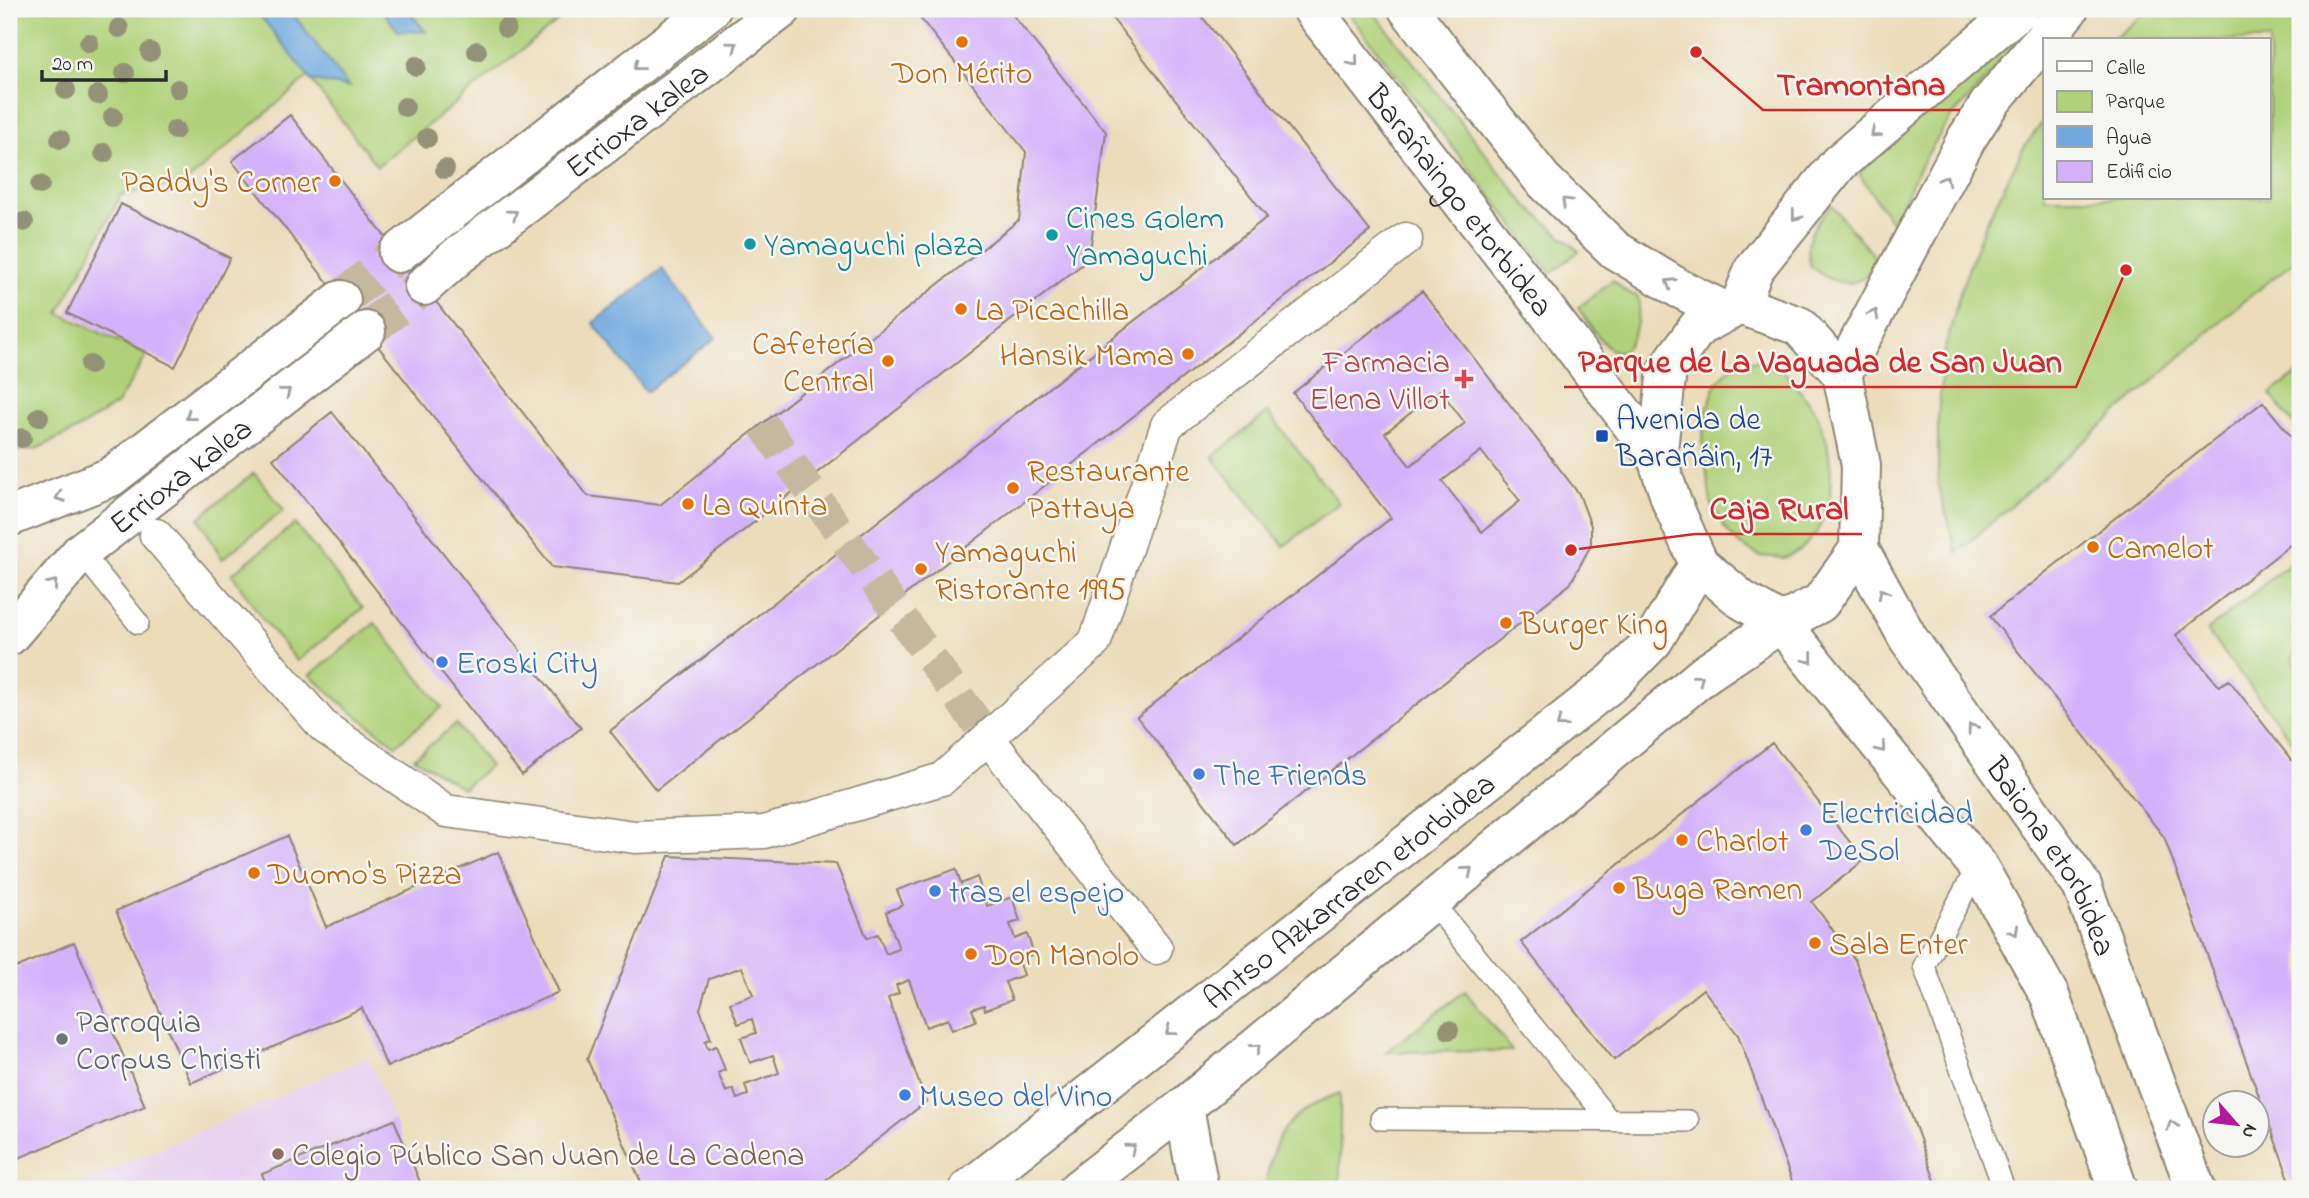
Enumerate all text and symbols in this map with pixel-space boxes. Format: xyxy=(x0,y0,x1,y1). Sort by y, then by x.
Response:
marker: Don Mérito xyxy=(954,34,970,50)
scale bar xyxy=(42,38,166,82)
legend xyxy=(2043,38,2270,200)
one-way arrow xyxy=(725,42,738,55)
text: 20 m xyxy=(52,50,93,80)
street label: Errioxa kalea xyxy=(557,52,720,193)
place label: Don Mérito xyxy=(891,52,1032,99)
text: Calle xyxy=(2106,54,2146,84)
one-way arrow xyxy=(1345,55,1358,67)
callout: Tramontana xyxy=(1763,56,1960,110)
one-way arrow xyxy=(633,57,645,70)
text: Tramontana xyxy=(1777,63,1946,111)
street label: Barañaingo etorbidea xyxy=(1352,75,1563,329)
text: Parque xyxy=(2106,88,2165,118)
text: Agua xyxy=(2106,124,2152,156)
one-way arrow xyxy=(1870,125,1883,137)
text: Edificio xyxy=(2106,158,2172,188)
place label: Paddy's Corner xyxy=(122,161,321,208)
marker: Paddy's Corner xyxy=(327,173,343,189)
one-way arrow xyxy=(1937,175,1950,187)
place label: Cines Golem Yamaguchi xyxy=(1066,197,1224,281)
one-way arrow xyxy=(1561,198,1574,211)
one-way arrow xyxy=(1791,209,1804,221)
one-way arrow xyxy=(506,210,518,222)
place label: Yamaguchi plaza xyxy=(764,224,984,271)
marker: Cines Golem Yamaguchi xyxy=(1044,227,1060,243)
marker: Yamaguchi plaza xyxy=(742,236,758,252)
one-way arrow xyxy=(1664,278,1677,291)
place label: La Picachilla xyxy=(975,289,1129,336)
marker: La Picachilla xyxy=(953,301,969,317)
one-way arrow xyxy=(1866,308,1880,321)
place label: Cafetería Central xyxy=(752,323,874,407)
callout: Parque de La Vaguada de San Juan xyxy=(1564,333,2076,387)
place label: Hansik Mama xyxy=(999,334,1174,381)
text: Parque de La Vaguada de San Juan xyxy=(1578,340,2062,389)
place label: Farmacia Elena Villot xyxy=(1309,341,1450,425)
marker: Hansik Mama xyxy=(1180,346,1196,362)
marker: Cafetería Central xyxy=(880,353,896,369)
marker: Farmacia Elena Villot xyxy=(1456,371,1472,387)
one-way arrow xyxy=(278,388,290,401)
place label: Avenida de Barañáin, 17 xyxy=(1615,398,1772,482)
street label: Errioxa kalea xyxy=(101,407,264,548)
one-way arrow xyxy=(185,408,197,421)
marker: Avenida de Barañáin, 17 xyxy=(1594,428,1610,444)
place label: Restaurante Pattaya xyxy=(1027,450,1190,534)
marker: Restaurante Pattaya xyxy=(1005,480,1021,496)
callout: Caja Rural xyxy=(1695,480,1862,534)
place label: La Quinta xyxy=(702,484,827,531)
text: Caja Rural xyxy=(1709,487,1849,535)
one-way arrow xyxy=(54,488,66,502)
marker: La Quinta xyxy=(680,496,696,512)
place label: Camelot xyxy=(2107,527,2214,574)
place label: Yamaguchi Ristorante 1995 xyxy=(935,531,1126,615)
marker: Camelot xyxy=(2085,539,2101,555)
marker: Yamaguchi Ristorante 1995 xyxy=(913,561,929,577)
one-way arrow xyxy=(45,579,57,592)
one-way arrow xyxy=(1878,588,1891,601)
place label: Burger King xyxy=(1519,603,1668,650)
marker: Burger King xyxy=(1498,615,1514,631)
place label: Eroski City xyxy=(456,642,598,689)
one-way arrow xyxy=(1801,651,1814,664)
marker: Eroski City xyxy=(434,654,450,670)
one-way arrow xyxy=(1691,675,1704,688)
one-way arrow xyxy=(1556,715,1568,728)
one-way arrow xyxy=(1968,723,1980,736)
one-way arrow xyxy=(1872,740,1885,752)
street label: Baiona etorbidea xyxy=(1971,748,2126,963)
place label: The Friends xyxy=(1213,754,1367,801)
street label: Antso Azkarraren etorbidea xyxy=(1194,763,1507,1023)
marker: The Friends xyxy=(1191,766,1207,782)
place label: Electricidad DeSol xyxy=(1819,792,1973,876)
place label: Charlot xyxy=(1696,820,1789,867)
marker: Electricidad DeSol xyxy=(1798,822,1814,838)
marker: Charlot xyxy=(1674,832,1690,848)
place label: Duomo's Pizza xyxy=(267,853,462,900)
marker: Duomo's Pizza xyxy=(246,865,262,881)
one-way arrow xyxy=(1459,867,1472,879)
place label: Buga Ramen xyxy=(1632,868,1802,915)
place label: tras el espejo xyxy=(949,871,1124,918)
marker: Buga Ramen xyxy=(1611,880,1627,896)
marker: tras el espejo xyxy=(927,883,943,899)
place label: Sala Enter xyxy=(1829,923,1968,970)
one-way arrow xyxy=(2006,924,2019,936)
place label: Don Manolo xyxy=(984,934,1139,981)
marker: Sala Enter xyxy=(1807,935,1823,951)
marker: Don Manolo xyxy=(963,946,979,962)
place label: Parroquia Corpus Christi xyxy=(76,1001,261,1085)
one-way arrow xyxy=(1166,1022,1178,1035)
marker: Parroquia Corpus Christi xyxy=(54,1031,70,1047)
one-way arrow xyxy=(1247,1044,1260,1056)
place label: Museo del Vino xyxy=(919,1075,1112,1122)
marker: Museo del Vino xyxy=(897,1087,913,1103)
north arrow xyxy=(2200,1090,2270,1160)
text: N xyxy=(2234,1119,2264,1143)
one-way arrow xyxy=(2166,1120,2180,1132)
place label: Colegio Público San Juan de La Cadena xyxy=(292,1134,805,1181)
one-way arrow xyxy=(1123,1144,1136,1157)
marker: Colegio Público San Juan de La Cadena xyxy=(270,1146,286,1162)

